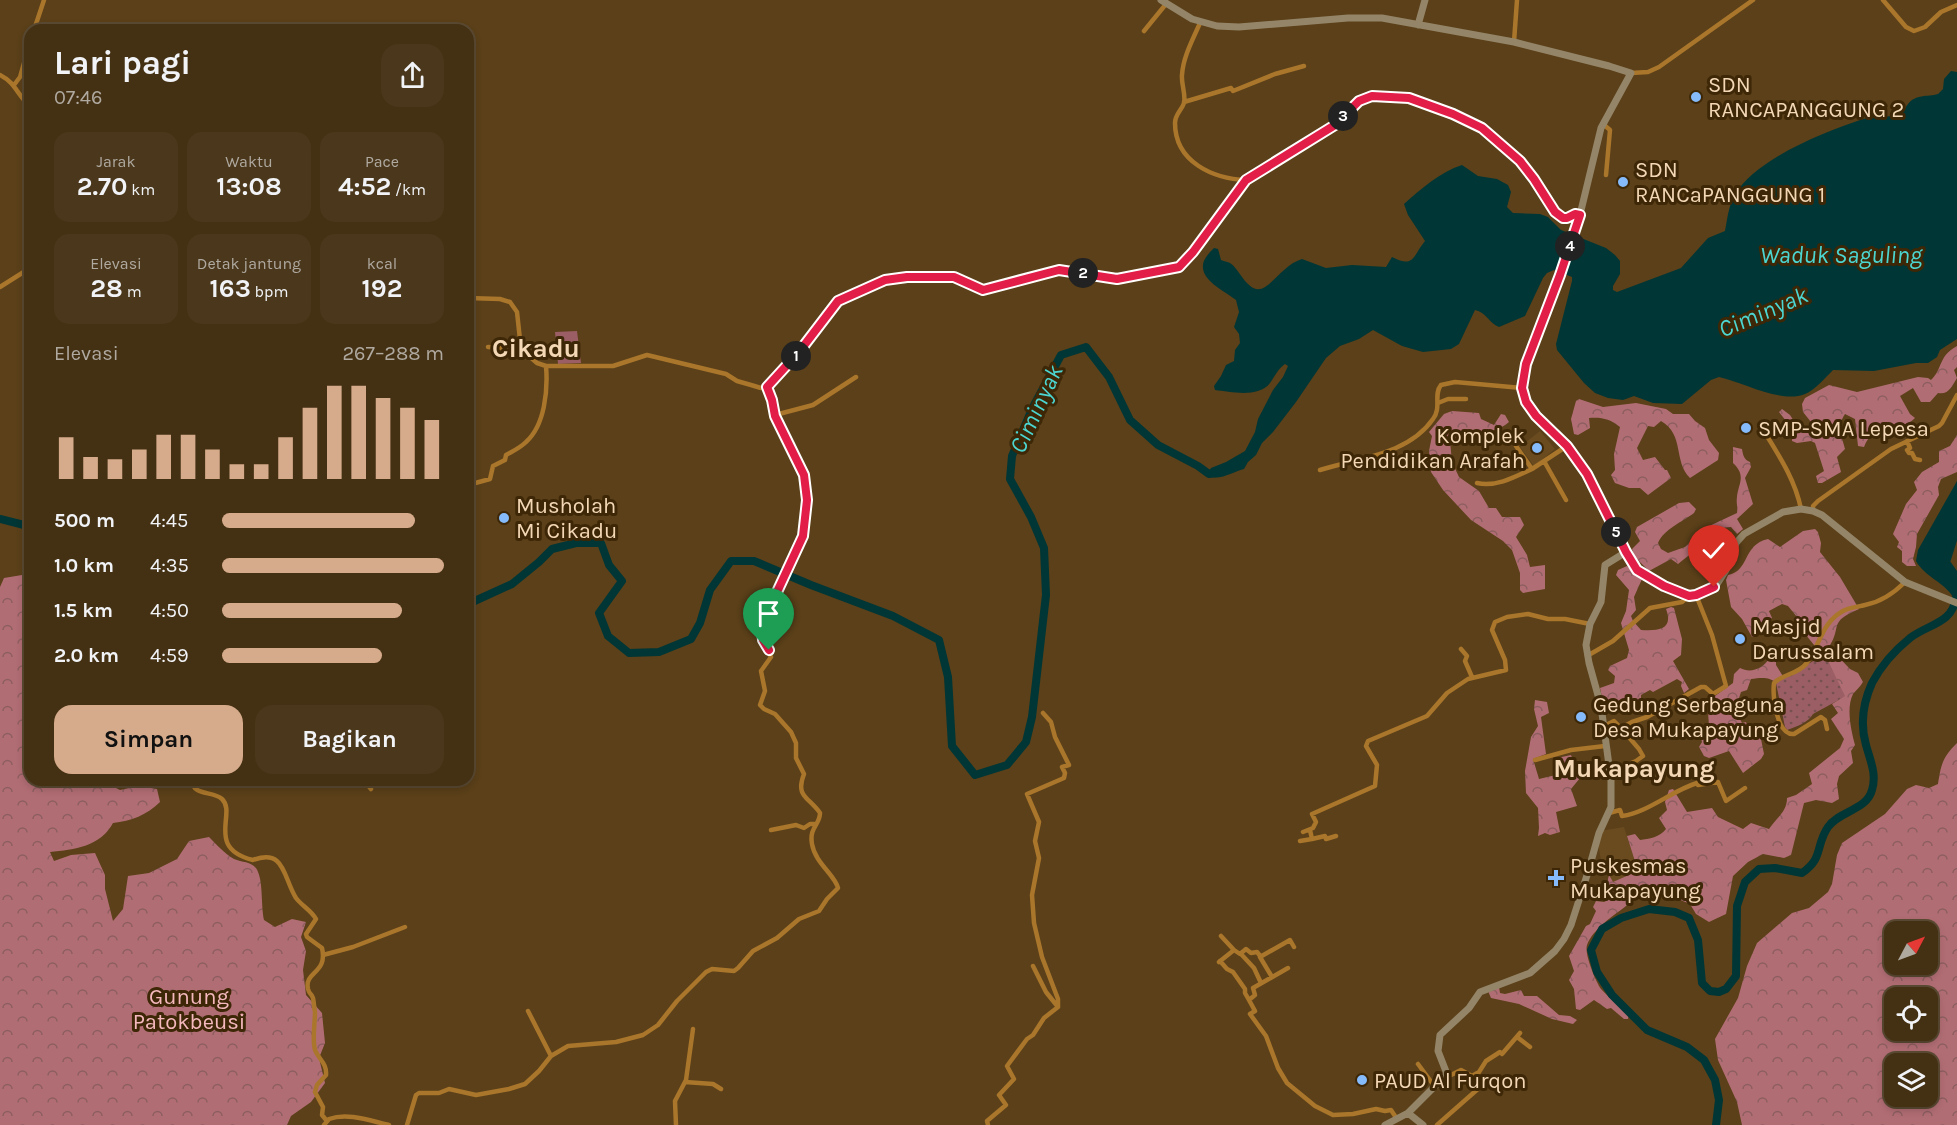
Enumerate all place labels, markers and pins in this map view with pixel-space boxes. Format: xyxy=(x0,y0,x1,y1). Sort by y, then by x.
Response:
place label: SDN RANCAPANGGUNG 2 xyxy=(1708,72,1904,123)
marker: SDN RANCAPANGGUNG 2 xyxy=(1689,90,1703,104)
pin: 3 xyxy=(1328,101,1358,131)
place label: SDN RANCaPANGGUNG 1 xyxy=(1635,157,1825,208)
marker: SDN RANCaPANGGUNG 1 xyxy=(1616,175,1630,189)
pin: 4 xyxy=(1555,231,1585,261)
pin: 2 xyxy=(1068,258,1098,288)
pin: 1 xyxy=(781,341,811,371)
place label: SMP-SMA Lepesa xyxy=(1758,416,1929,442)
marker: SMP-SMA Lepesa xyxy=(1739,421,1753,435)
place label: Komplek Pendidikan Arafah xyxy=(1340,423,1525,474)
marker: Komplek Pendidikan Arafah xyxy=(1530,441,1544,455)
place label: Musholah Mi Cikadu xyxy=(516,493,617,544)
marker: Musholah Mi Cikadu xyxy=(497,511,511,525)
pin: 5 xyxy=(1601,517,1631,547)
pin xyxy=(1688,525,1739,587)
pin xyxy=(743,588,794,650)
place label: Masjid Darussalam xyxy=(1752,614,1874,665)
marker: Masjid Darussalam xyxy=(1733,632,1747,646)
place label: Gedung Serbaguna Desa Mukapayung xyxy=(1593,692,1785,743)
marker: Gedung Serbaguna Desa Mukapayung xyxy=(1574,710,1588,724)
place label: Puskesmas Mukapayung xyxy=(1570,853,1701,904)
marker: Puskesmas Mukapayung xyxy=(1547,869,1565,887)
place label: PAUD Al Furqon xyxy=(1374,1068,1527,1094)
marker: PAUD Al Furqon xyxy=(1355,1073,1369,1087)

